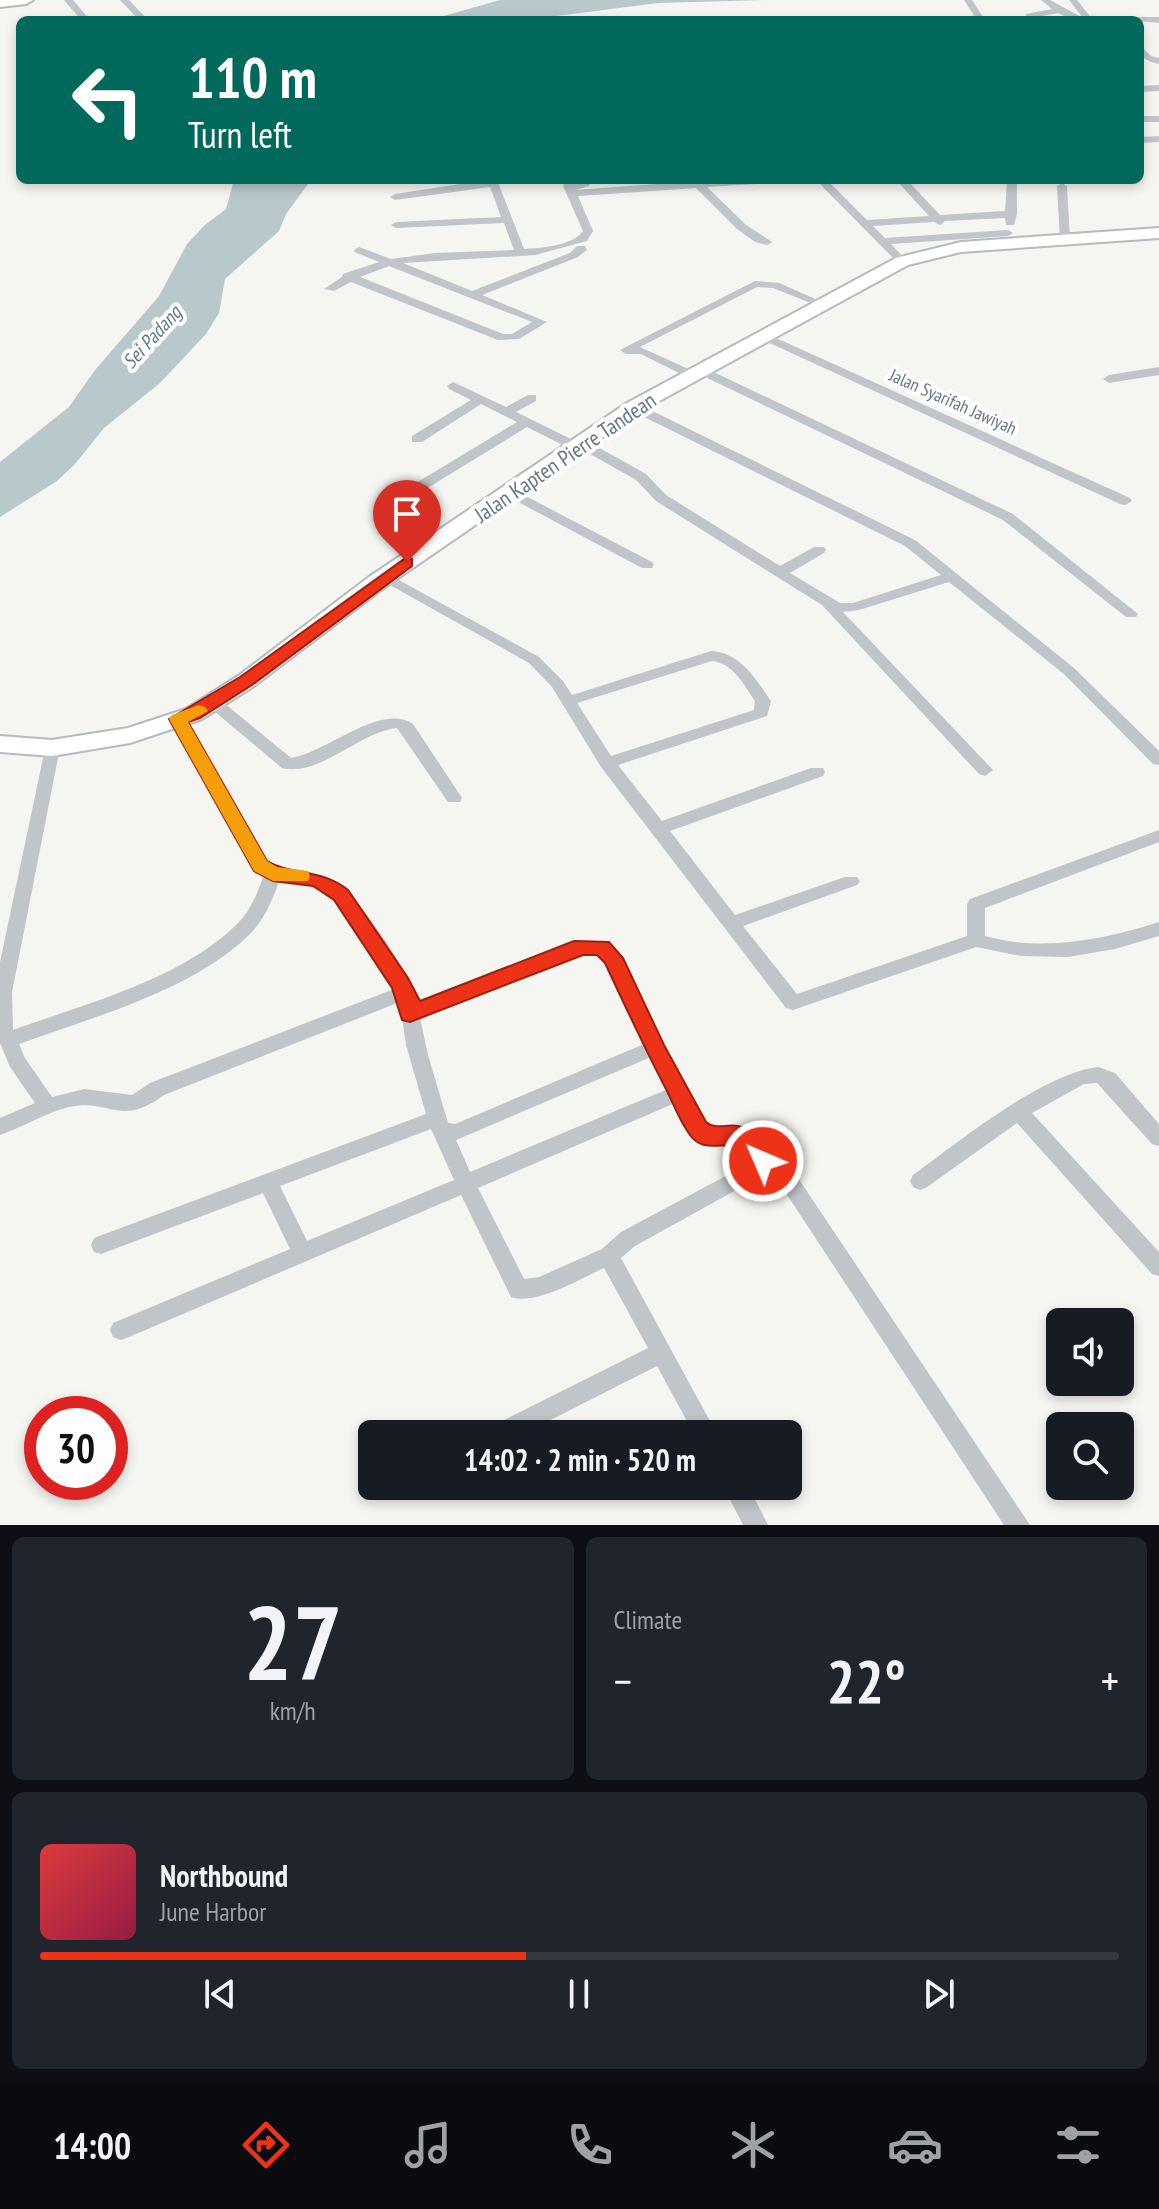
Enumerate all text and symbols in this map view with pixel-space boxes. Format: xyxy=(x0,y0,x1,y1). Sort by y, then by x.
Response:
text: 110 m xyxy=(188,41,317,113)
icon: left xyxy=(56,48,160,152)
text: Turn left xyxy=(188,111,292,158)
water label: Sei Padang xyxy=(117,299,188,374)
street label: Jalan Syarifah Jawiyah xyxy=(885,363,1020,440)
street label: Jalan Kapten Pierre Tandean xyxy=(468,386,661,529)
pin xyxy=(373,480,441,562)
icon: arrive xyxy=(385,492,429,536)
position arrow xyxy=(721,1119,805,1203)
map controls xyxy=(1046,1308,1134,1500)
button: sound xyxy=(1046,1308,1134,1396)
speed limit sign: 30 xyxy=(24,1396,128,1500)
button: search xyxy=(1046,1412,1134,1500)
text: 14:02 · 2 min · 520 m xyxy=(464,1440,696,1479)
text: 27 xyxy=(243,1574,342,1709)
text: Climate xyxy=(614,1603,682,1636)
text: 22° xyxy=(827,1642,906,1720)
text: − xyxy=(614,1652,632,1709)
text: + xyxy=(1101,1652,1119,1709)
text: km/h xyxy=(270,1694,316,1727)
text: Northbound xyxy=(160,1856,288,1895)
text: June Harbor xyxy=(160,1895,266,1928)
icon: previous xyxy=(198,1972,242,2016)
icon: pause xyxy=(557,1972,601,2016)
icon: next xyxy=(917,1972,961,2016)
icon: directions xyxy=(238,2117,294,2173)
icon: music xyxy=(400,2117,456,2173)
icon: phone xyxy=(562,2117,618,2173)
icon: climate xyxy=(725,2117,781,2173)
icon: car xyxy=(887,2117,943,2173)
icon: filters xyxy=(1050,2117,1106,2173)
text: 14:00 xyxy=(53,2122,131,2169)

